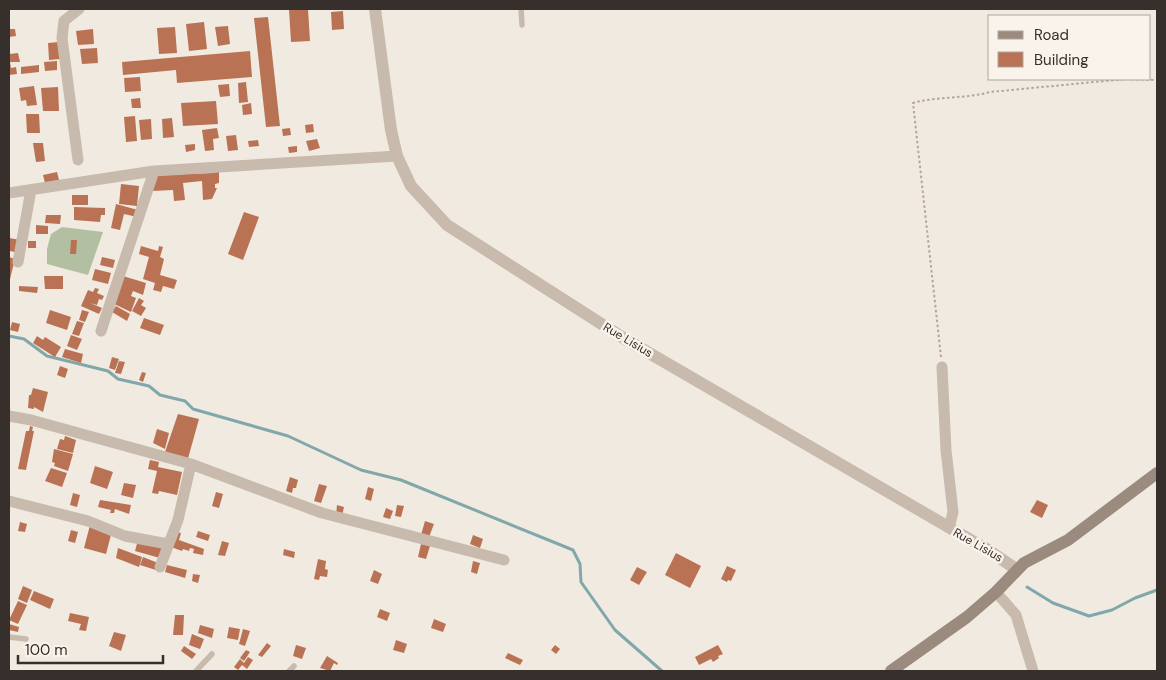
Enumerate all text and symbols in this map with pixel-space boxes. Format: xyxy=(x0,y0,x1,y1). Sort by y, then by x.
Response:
legend xyxy=(988,15,1151,80)
text: Road xyxy=(1034,25,1069,45)
text: Building xyxy=(1034,50,1089,70)
street label: Rue Lisius xyxy=(600,319,656,361)
street label: Rue Lisius xyxy=(950,524,1006,566)
scale bar xyxy=(18,632,162,664)
text: 100 m xyxy=(25,640,68,660)

